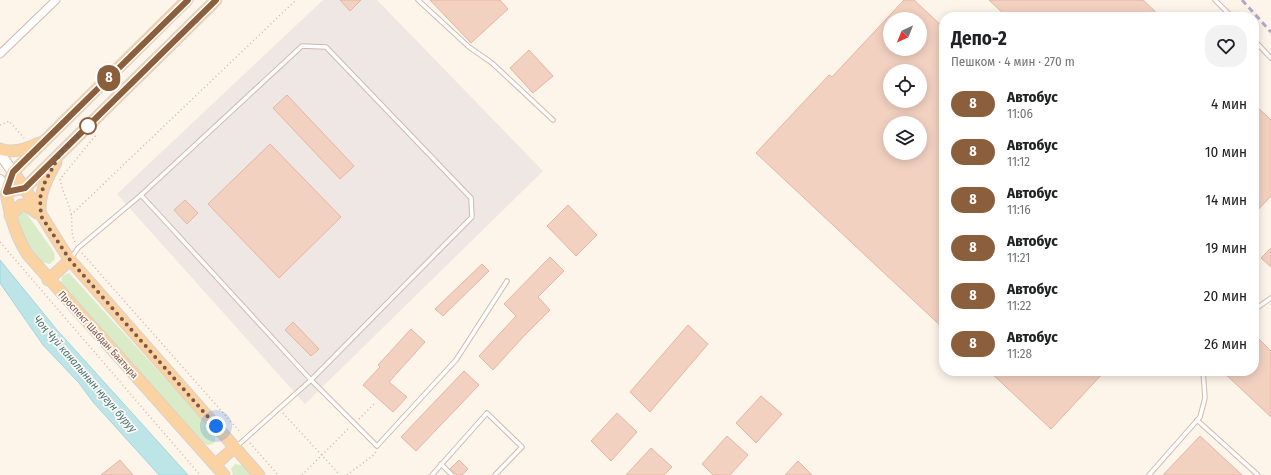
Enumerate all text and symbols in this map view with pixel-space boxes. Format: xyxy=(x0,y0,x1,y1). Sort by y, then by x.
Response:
north arrow xyxy=(883,12,927,56)
map controls xyxy=(883,12,927,160)
button: heart xyxy=(1205,25,1247,67)
text: Депо-2 xyxy=(951,27,1007,50)
text: Пешком · 4 мин · 270 m xyxy=(951,54,1075,69)
button: locate xyxy=(883,64,927,108)
line badge: 8 xyxy=(96,65,122,91)
text: 8 xyxy=(105,69,113,86)
text: Автобус xyxy=(1007,88,1058,106)
text: 8 xyxy=(969,95,977,112)
text: 4 мин xyxy=(1211,95,1247,113)
text: 11:06 xyxy=(1007,106,1033,121)
button: layers xyxy=(883,116,927,160)
unlabelled marker xyxy=(79,117,97,135)
text: Автобус xyxy=(1007,136,1058,154)
text: 8 xyxy=(969,143,977,160)
text: 10 мин xyxy=(1205,143,1247,161)
text: 11:12 xyxy=(1007,154,1030,169)
text: Автобус xyxy=(1007,184,1058,202)
text: 8 xyxy=(969,191,977,208)
text: 14 мин xyxy=(1205,191,1247,209)
text: 11:16 xyxy=(1007,202,1031,217)
text: Автобус xyxy=(1007,232,1058,250)
text: 8 xyxy=(969,239,977,256)
text: 19 мин xyxy=(1205,239,1247,257)
text: 11:21 xyxy=(1007,250,1030,265)
text: Автобус xyxy=(1007,280,1058,298)
text: 8 xyxy=(969,287,977,304)
text: 20 мин xyxy=(1204,287,1247,305)
street label: Проспект Шабдан Баатыра xyxy=(55,289,141,381)
text: 11:22 xyxy=(1007,298,1031,313)
water label: Чоң Чүй каналынын нугун буруу xyxy=(31,313,140,436)
text: Автобус xyxy=(1007,328,1058,346)
text: 8 xyxy=(969,335,977,352)
text: 26 мин xyxy=(1204,335,1247,353)
text: 11:28 xyxy=(1007,346,1032,361)
your location xyxy=(206,416,226,436)

